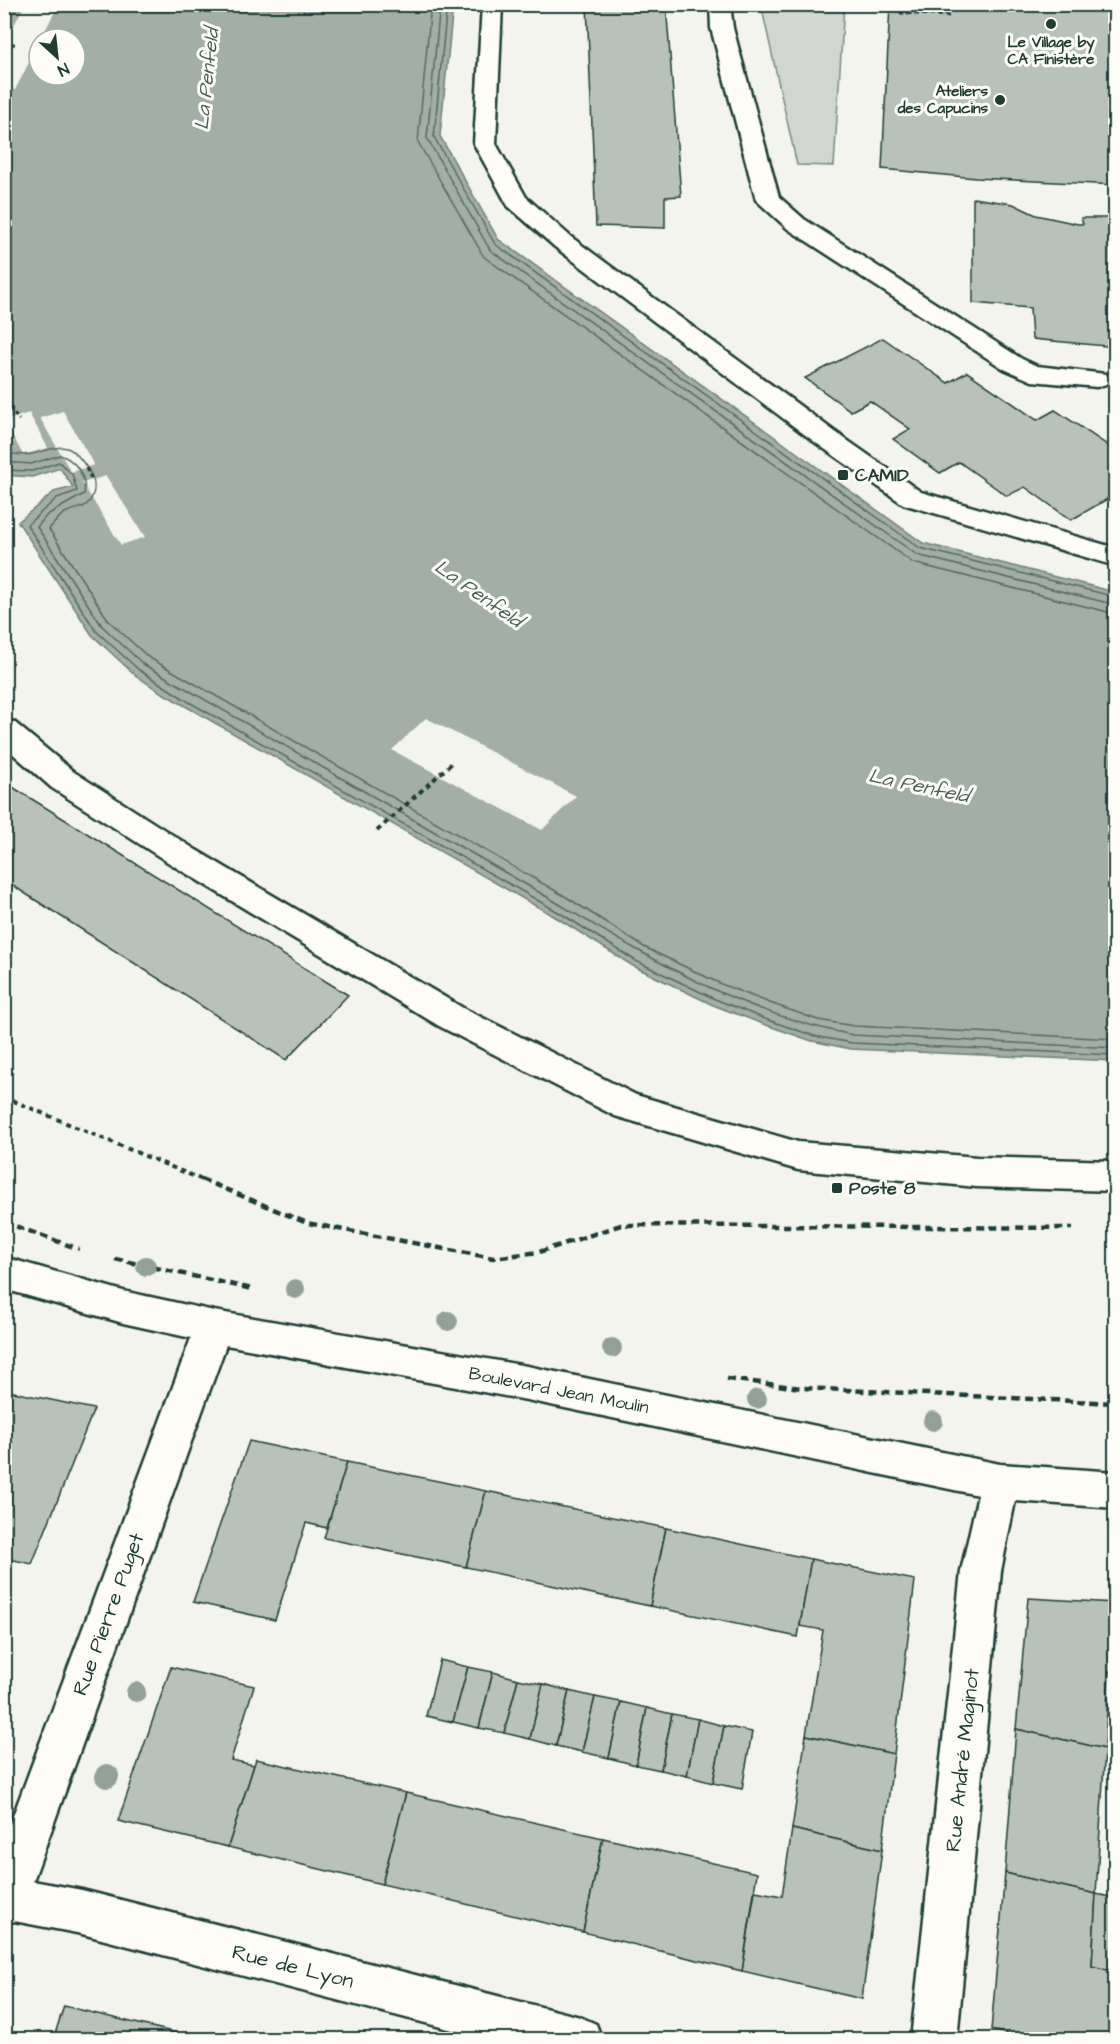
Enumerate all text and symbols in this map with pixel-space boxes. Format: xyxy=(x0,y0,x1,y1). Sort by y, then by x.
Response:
marker: Le Village by CA Finistère xyxy=(1044,17,1058,31)
water label: La Penfeld xyxy=(188,23,227,131)
north arrow xyxy=(27,27,87,87)
place label: Le Village by CA Finistère xyxy=(1007,32,1095,70)
text: N xyxy=(54,57,73,82)
place label: Ateliers des Capucins xyxy=(897,81,988,119)
marker: Ateliers des Capucins xyxy=(993,93,1007,107)
place label: CAMID xyxy=(855,463,909,488)
marker: CAMID xyxy=(836,468,850,482)
water label: La Penfeld xyxy=(429,553,531,637)
water label: La Penfeld xyxy=(866,762,975,811)
place label: Poste 8 xyxy=(849,1176,916,1201)
marker: Poste 8 xyxy=(830,1181,844,1195)
street label: Boulevard Jean Moulin xyxy=(467,1361,651,1420)
street label: Rue Pierre Puget xyxy=(66,1528,153,1700)
street label: Rue André Maginot xyxy=(938,1666,989,1853)
street label: Rue de Lyon xyxy=(229,1937,357,1998)

